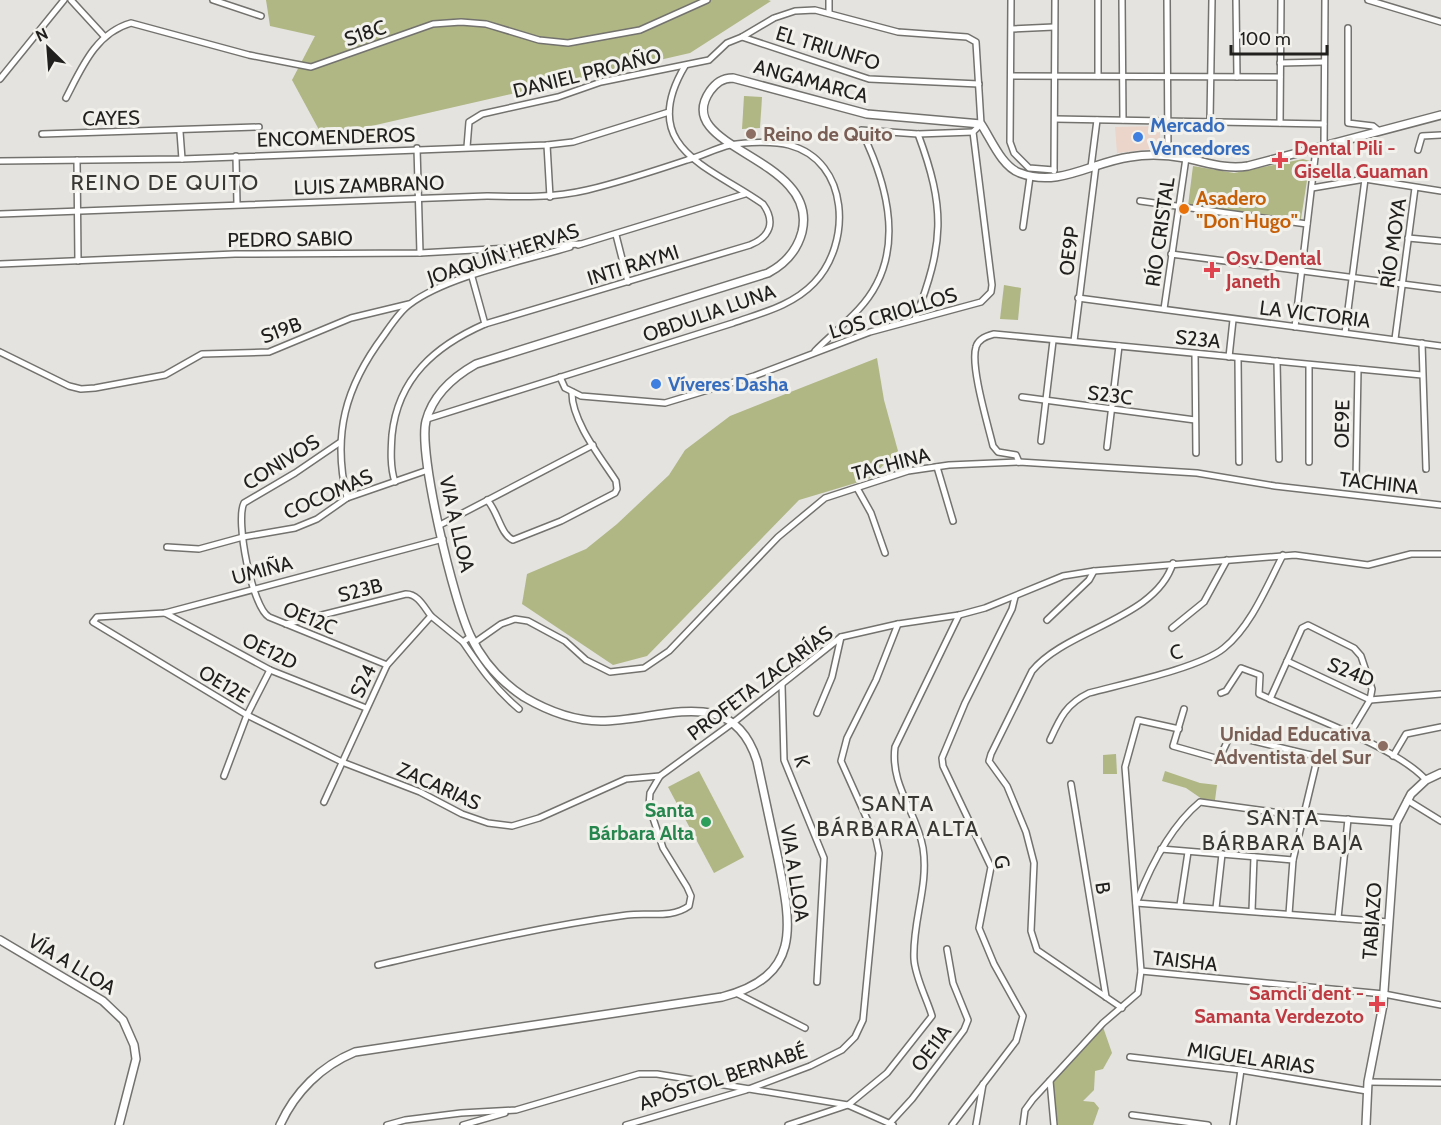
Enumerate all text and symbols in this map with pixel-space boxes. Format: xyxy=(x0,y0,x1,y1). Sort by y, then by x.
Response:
street label: S18C xyxy=(341,15,389,51)
north arrow xyxy=(18,18,78,78)
scale bar xyxy=(1231,18,1327,56)
street label: EL TRIUNFO xyxy=(773,21,883,75)
text: N xyxy=(33,24,51,46)
text: 100 m xyxy=(1240,28,1291,50)
street label: DANIEL PROAÑO xyxy=(510,43,664,103)
street label: ANGAMARCA xyxy=(751,54,871,108)
street label: CAYES xyxy=(82,105,140,130)
place label: Mercado Vencedores xyxy=(1150,113,1250,160)
street label: ENCOMENDEROS xyxy=(256,122,416,152)
place label: Reino de Quito xyxy=(763,122,893,146)
marker: Reino de Quito xyxy=(744,127,758,141)
marker: Mercado Vencedores xyxy=(1131,130,1145,144)
place label: Dental Pili - Gisella Guaman xyxy=(1294,136,1428,183)
marker: Dental Pili - Gisella Guaman xyxy=(1271,151,1289,169)
district label: REINO DE QUITO xyxy=(70,169,260,196)
street label: LUIS ZAMBRANO xyxy=(293,170,445,200)
street label: RÍO CRISTAL xyxy=(1140,176,1180,288)
place label: Asadero "Don Hugo" xyxy=(1196,186,1298,233)
street label: RÍO MOYA xyxy=(1375,196,1411,289)
marker: Asadero "Don Hugo" xyxy=(1177,202,1191,216)
street label: JOAQUÍN HERVAS xyxy=(423,218,582,290)
street label: OE9P xyxy=(1054,225,1084,277)
street label: PEDRO SABIO xyxy=(227,226,353,252)
street label: INTI RAYMI xyxy=(584,240,682,290)
place label: Osv Dental Janeth xyxy=(1225,246,1322,293)
marker: Osv Dental Janeth xyxy=(1203,261,1221,279)
street label: OBDULIA LUNA xyxy=(639,279,779,347)
street label: LOS CRIOLLOS xyxy=(826,282,960,344)
street label: LA VICTORIA xyxy=(1258,295,1372,333)
street label: S19B xyxy=(257,312,305,348)
street label: S23A xyxy=(1174,325,1222,353)
place label: Víveres Dasha xyxy=(668,372,788,396)
marker: Víveres Dasha xyxy=(649,377,663,391)
street label: S23C xyxy=(1086,380,1134,410)
street label: OE9E xyxy=(1330,399,1354,449)
street label: CONIVOS xyxy=(238,429,324,495)
street label: TACHINA xyxy=(849,442,933,486)
street label: COCOMAS xyxy=(280,464,377,524)
street label: TACHINA xyxy=(1338,467,1421,499)
street label: VIA A LLOA xyxy=(434,474,480,575)
street label: UMIÑA xyxy=(229,550,296,590)
street label: S23B xyxy=(335,573,385,607)
street label: OE12C xyxy=(280,596,340,640)
street label: PROFETA ZACARÍAS xyxy=(683,620,838,745)
street label: OE12D xyxy=(239,627,301,675)
street label: C xyxy=(1167,639,1185,665)
street label: S24D xyxy=(1324,652,1378,692)
street label: OE12E xyxy=(194,660,254,708)
street label: S24 xyxy=(345,660,381,701)
place label: Unidad Educativa Adventista del Sur xyxy=(1214,722,1371,769)
marker: Unidad Educativa Adventista del Sur xyxy=(1376,739,1390,753)
street label: K xyxy=(789,752,815,770)
street label: ZACARIAS xyxy=(394,757,485,815)
district label: SANTA BÁRBARA ALTA xyxy=(816,790,980,842)
place label: Santa Bárbara Alta xyxy=(588,798,694,845)
district label: SANTA BÁRBARA BAJA xyxy=(1202,804,1364,856)
marker: Santa Bárbara Alta xyxy=(699,815,713,829)
street label: VIA A LLOA xyxy=(775,823,815,924)
street label: G xyxy=(989,853,1015,871)
street label: B xyxy=(1090,880,1116,896)
street label: TABIAZO xyxy=(1357,882,1387,960)
street label: VÍA A LLOA xyxy=(24,928,121,1000)
street label: TAISHA xyxy=(1151,946,1219,976)
place label: Samcli dent - Samanta Verdezoto xyxy=(1194,981,1364,1028)
marker: Samcli dent - Samanta Verdezoto xyxy=(1368,995,1386,1013)
street label: OE11A xyxy=(906,1020,957,1076)
street label: MIGUEL ARIAS xyxy=(1186,1037,1316,1079)
street label: APÓSTOL BERNABÉ xyxy=(636,1038,810,1116)

